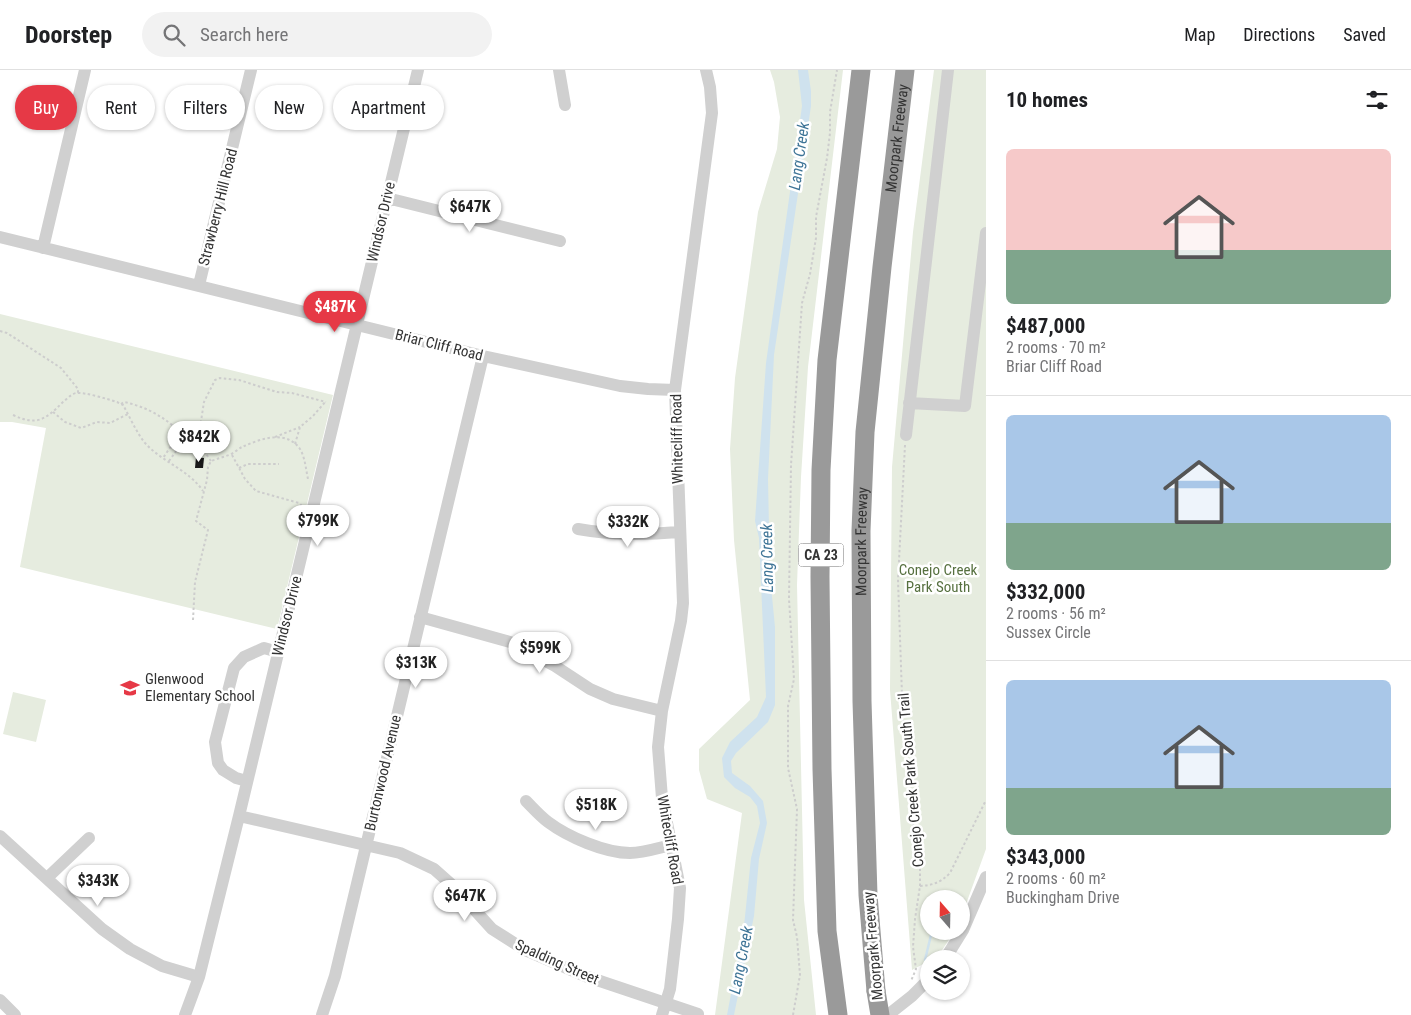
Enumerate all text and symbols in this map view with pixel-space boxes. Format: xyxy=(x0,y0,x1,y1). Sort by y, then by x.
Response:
search box xyxy=(142,12,492,57)
text: Doorstep xyxy=(25,21,112,49)
icon: search xyxy=(160,21,188,49)
text: Search here xyxy=(200,23,288,46)
text: Map xyxy=(1184,24,1215,45)
text: Directions xyxy=(1243,24,1315,45)
text: Saved xyxy=(1343,24,1386,45)
street label: Moorpark Freeway xyxy=(882,83,912,193)
chip: Buy xyxy=(15,85,77,130)
chip: Rent xyxy=(87,85,155,130)
chip: Filters xyxy=(165,85,245,130)
chip: New xyxy=(255,85,323,130)
chip: Apartment xyxy=(333,85,444,130)
icon: filters xyxy=(1363,86,1391,114)
text: 10 homes xyxy=(1006,88,1088,112)
water label: Lang Creek xyxy=(785,120,813,191)
street label: Strawberry Hill Road xyxy=(195,147,241,267)
street label: Windsor Drive xyxy=(363,180,399,264)
icon: home xyxy=(1154,182,1244,272)
pin: $647K xyxy=(435,190,505,233)
text: $647K xyxy=(449,197,491,216)
pin: $487K xyxy=(300,290,370,333)
text: $487K xyxy=(314,297,356,316)
text: $487,000 xyxy=(1006,314,1085,338)
street label: Briar Cliff Road xyxy=(393,325,485,365)
text: 2 rooms · 70 m² xyxy=(1006,338,1106,357)
text: Briar Cliff Road xyxy=(1006,357,1102,376)
street label: Whitecliff Road xyxy=(667,394,687,484)
pin: $842K xyxy=(164,420,234,463)
text: $842K xyxy=(178,427,220,446)
icon: home xyxy=(1154,447,1244,537)
street label: Moorpark Freeway xyxy=(852,487,872,596)
pin: $799K xyxy=(283,504,353,547)
pin: $332K xyxy=(593,506,663,548)
text: $799K xyxy=(297,511,339,530)
text: $332K xyxy=(607,512,649,531)
water label: Lang Creek xyxy=(757,523,777,592)
road number: CA 23 xyxy=(798,544,844,566)
park label: Conejo Creek Park South xyxy=(899,561,977,596)
street label: Windsor Drive xyxy=(268,574,306,658)
text: $332,000 xyxy=(1006,580,1085,604)
text: 2 rooms · 56 m² xyxy=(1006,604,1106,623)
text: Sussex Circle xyxy=(1006,623,1091,642)
pin: $599K xyxy=(505,632,575,674)
text: $599K xyxy=(519,638,561,657)
pin: $313K xyxy=(381,646,451,689)
text: $313K xyxy=(395,653,437,672)
place label: Glenwood Elementary School xyxy=(145,670,255,705)
school or university icon: Glenwood Elementary School xyxy=(119,677,141,699)
street label: Conejo Creek Park South Trail xyxy=(894,692,928,868)
icon: home xyxy=(1154,712,1244,802)
street label: Burtonwood Avenue xyxy=(361,713,405,833)
pin: $518K xyxy=(561,788,631,831)
street label: Whitecliff Road xyxy=(653,794,687,886)
text: $518K xyxy=(575,795,617,814)
text: $343,000 xyxy=(1006,845,1085,869)
pin: $343K xyxy=(63,864,133,907)
text: 2 rooms · 60 m² xyxy=(1006,869,1106,888)
text: $343K xyxy=(77,871,119,890)
pin: $647K xyxy=(430,880,500,922)
text: $647K xyxy=(444,886,486,905)
text: Buckingham Drive xyxy=(1006,888,1119,907)
north arrow xyxy=(920,890,970,940)
map controls xyxy=(920,890,970,1000)
street label: Moorpark Freeway xyxy=(859,891,887,1001)
water label: Lang Creek xyxy=(725,924,757,995)
street label: Spalding Street xyxy=(512,935,602,989)
button: layers xyxy=(920,950,970,1000)

